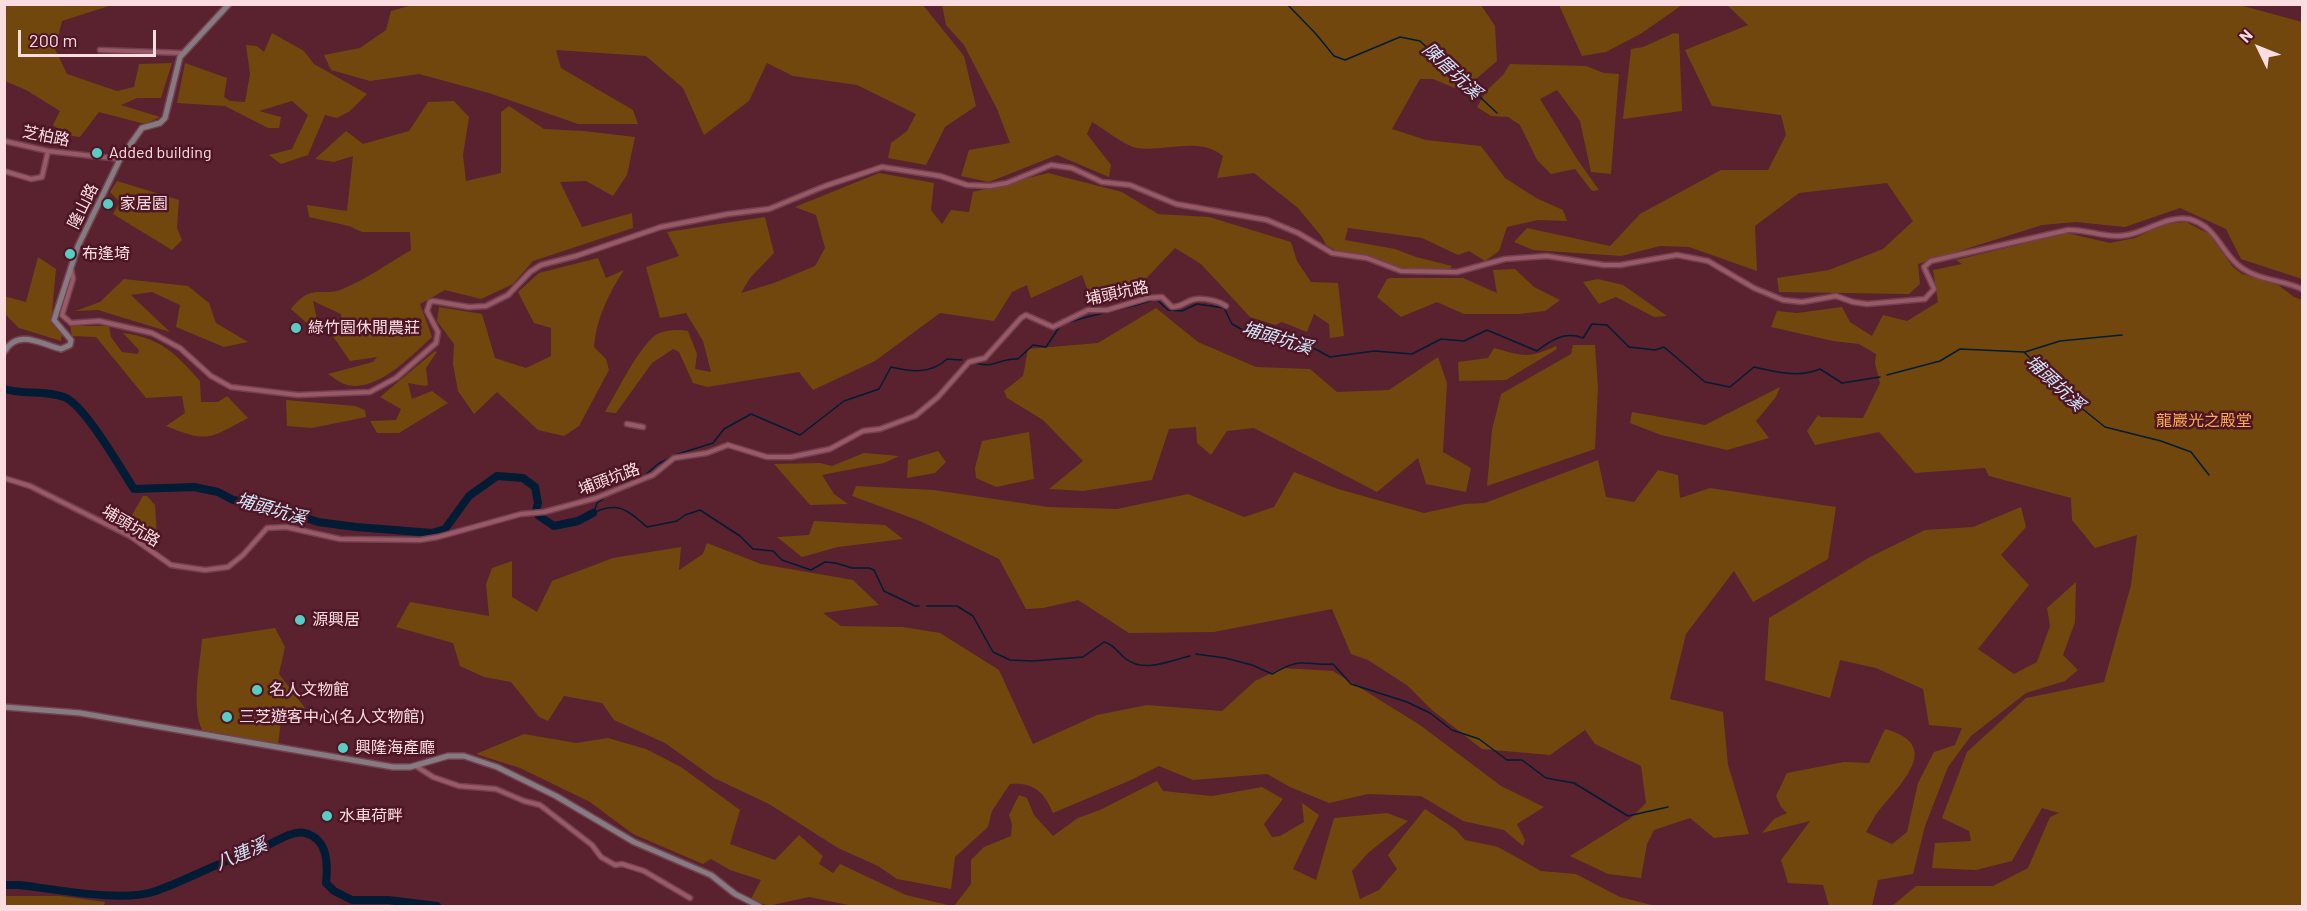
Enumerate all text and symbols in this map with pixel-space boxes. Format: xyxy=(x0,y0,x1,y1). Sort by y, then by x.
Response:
scale bar xyxy=(21,18,159,56)
north arrow xyxy=(2229,18,2289,78)
text: N xyxy=(2235,25,2256,46)
text: 200 m xyxy=(29,29,77,51)
water label: 陳厝坑溪 xyxy=(1418,39,1486,103)
street label: 芝柏路 xyxy=(21,122,71,150)
place label: Added building xyxy=(109,143,212,163)
marker: Added building xyxy=(90,146,104,160)
street label: 隆山路 xyxy=(64,180,102,232)
place label: 家居園 xyxy=(120,194,168,214)
marker: 家居園 xyxy=(101,197,115,211)
place label: 布逢埼 xyxy=(82,244,130,264)
marker: 布逢埼 xyxy=(63,247,77,261)
street label: 埔頭坑路 xyxy=(1084,277,1150,309)
water label: 埔頭坑溪 xyxy=(1239,317,1315,359)
place label: 綠竹園休閒農莊 xyxy=(308,318,420,338)
marker: 綠竹園休閒農莊 xyxy=(289,321,303,335)
water label: 埔頭坑溪 xyxy=(2021,351,2089,415)
park label: 龍巖光之殿堂 xyxy=(2156,411,2252,431)
street label: 埔頭坑路 xyxy=(576,459,642,499)
water label: 埔頭坑溪 xyxy=(233,489,309,529)
street label: 埔頭坑路 xyxy=(99,501,163,551)
place label: 源興居 xyxy=(312,610,360,630)
marker: 源興居 xyxy=(293,613,307,627)
place label: 名人文物館 xyxy=(269,680,349,700)
marker: 名人文物館 xyxy=(250,683,264,697)
place label: 三芝遊客中心(名人文物館) xyxy=(239,707,423,727)
marker: 三芝遊客中心(名人文物館) xyxy=(220,710,234,724)
place label: 興隆海產廳 xyxy=(355,738,435,758)
marker: 興隆海產廳 xyxy=(336,741,350,755)
place label: 水車荷畔 xyxy=(339,806,403,826)
marker: 水車荷畔 xyxy=(320,809,334,823)
water label: 八連溪 xyxy=(212,834,270,874)

